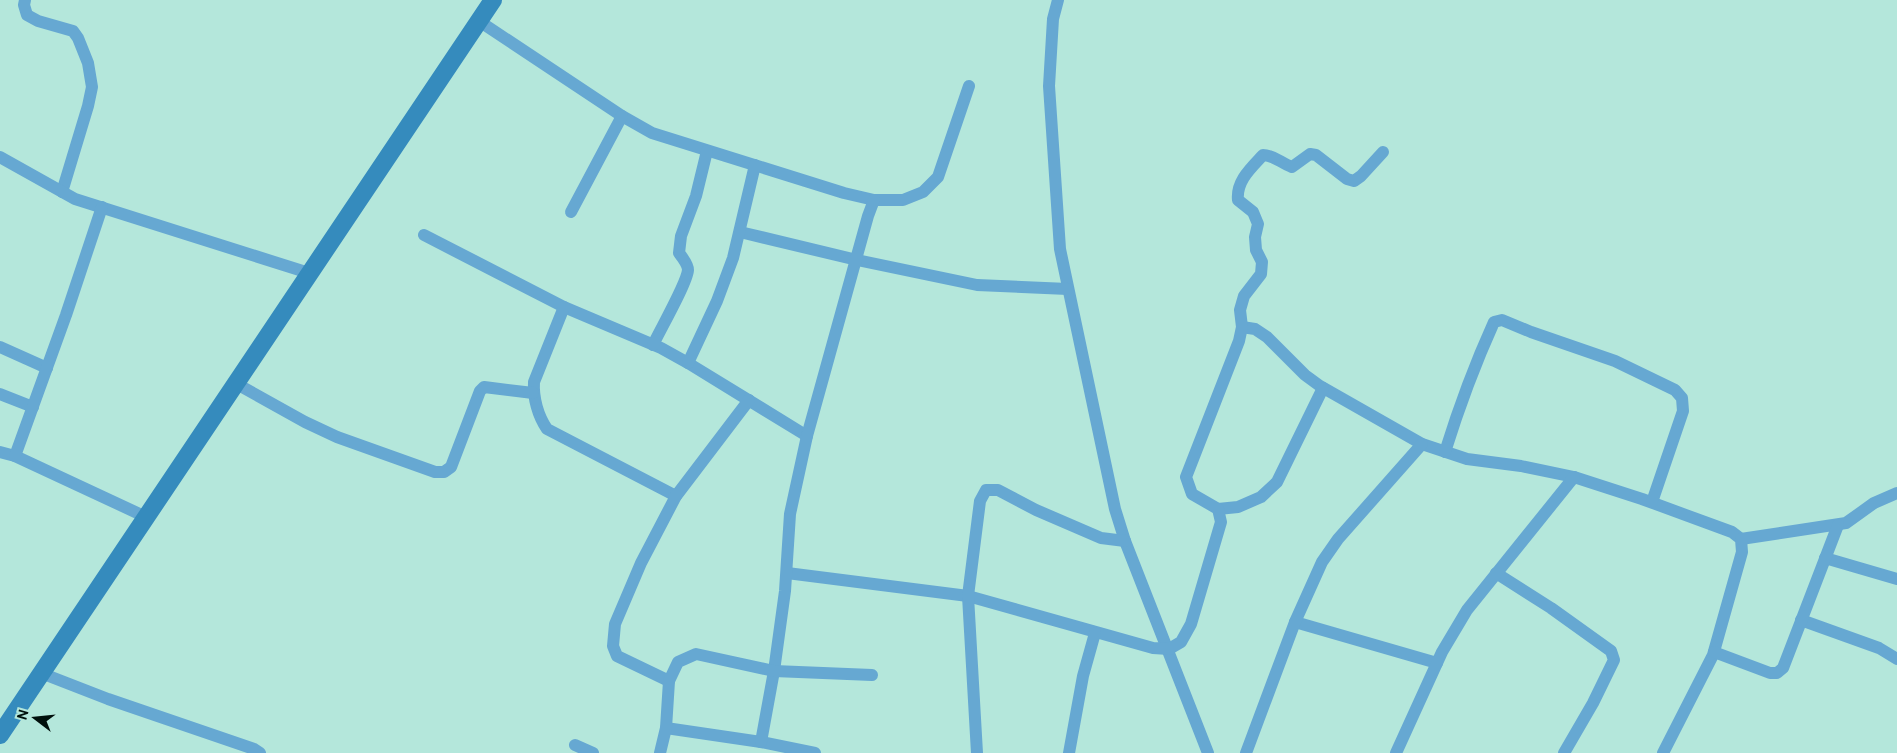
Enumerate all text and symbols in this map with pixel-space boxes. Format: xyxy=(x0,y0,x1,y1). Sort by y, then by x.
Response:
north arrow xyxy=(10,693,60,743)
text: N xyxy=(14,708,34,722)

